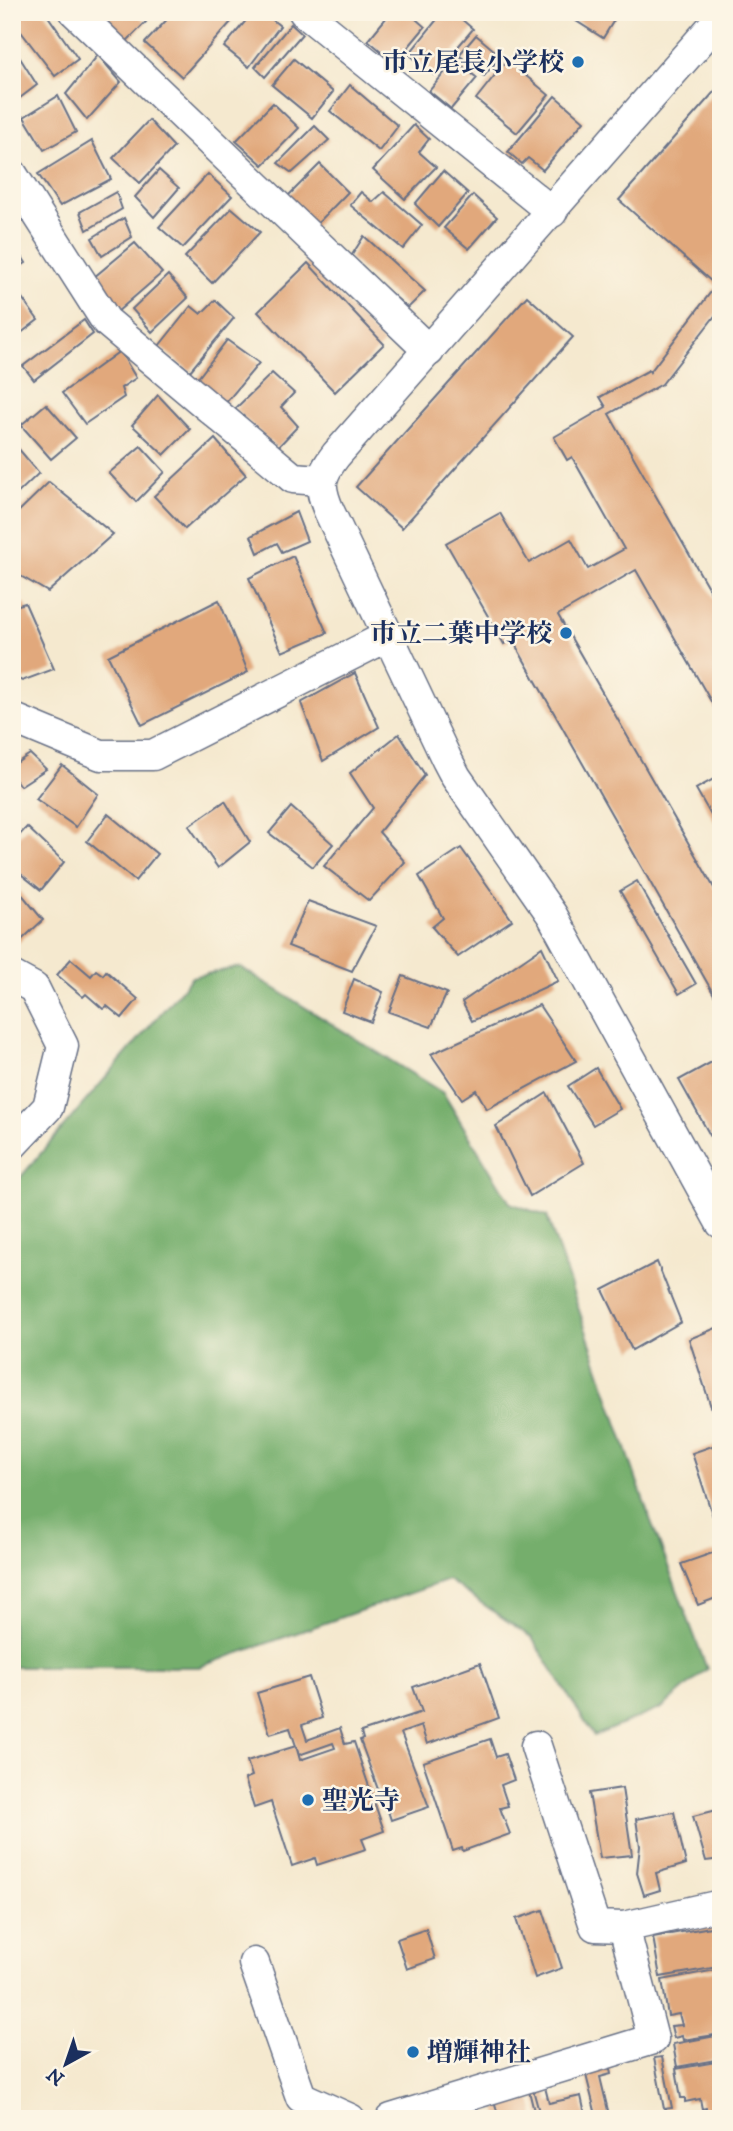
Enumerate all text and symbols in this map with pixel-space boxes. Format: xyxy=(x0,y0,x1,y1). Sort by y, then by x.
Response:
place label: 市立尾長小学校 xyxy=(382,47,564,80)
marker: 市立尾長小学校 xyxy=(570,54,586,70)
place label: 市立二葉中学校 xyxy=(370,618,552,651)
marker: 市立二葉中学校 xyxy=(558,625,574,641)
place label: 聖光寺 xyxy=(322,1785,400,1818)
marker: 聖光寺 xyxy=(300,1792,316,1808)
north arrow xyxy=(32,2030,102,2100)
place label: 増輝神社 xyxy=(427,2037,531,2070)
marker: 増輝神社 xyxy=(405,2044,421,2060)
text: N xyxy=(42,2062,69,2090)

